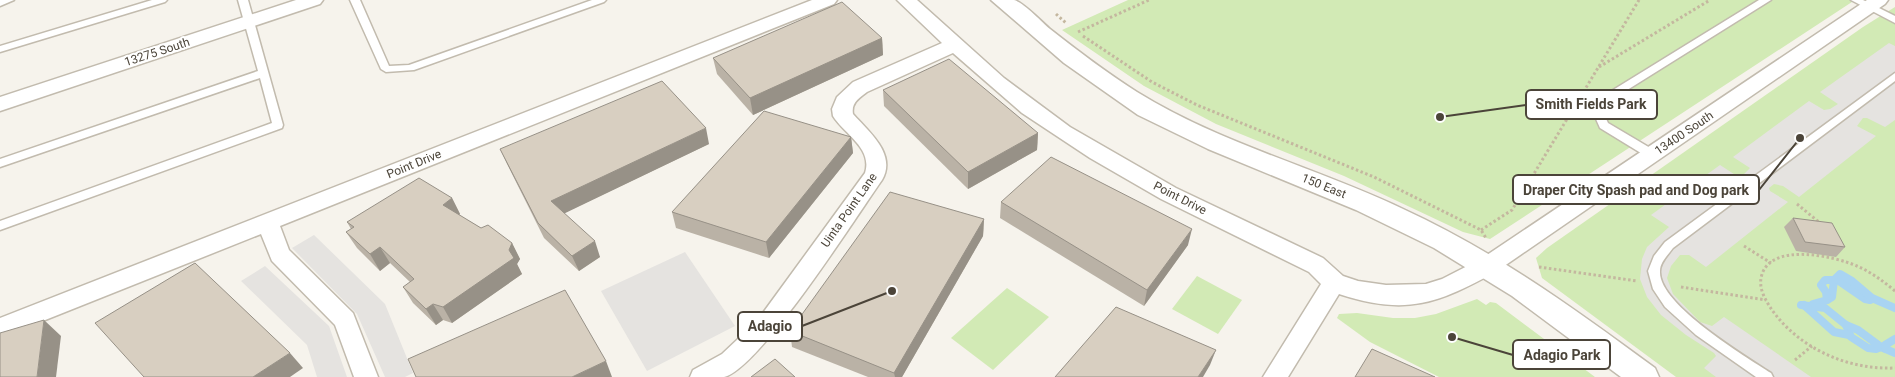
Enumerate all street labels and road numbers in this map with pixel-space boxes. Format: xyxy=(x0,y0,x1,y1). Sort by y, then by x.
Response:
street label: 13275 South xyxy=(123,35,191,69)
street label: 13400 South xyxy=(1652,108,1716,158)
street label: Point Drive xyxy=(385,147,443,181)
street label: Uinta Point Lane xyxy=(818,170,880,250)
street label: 150 East xyxy=(1300,171,1348,201)
street label: Point Drive xyxy=(1151,179,1209,217)

